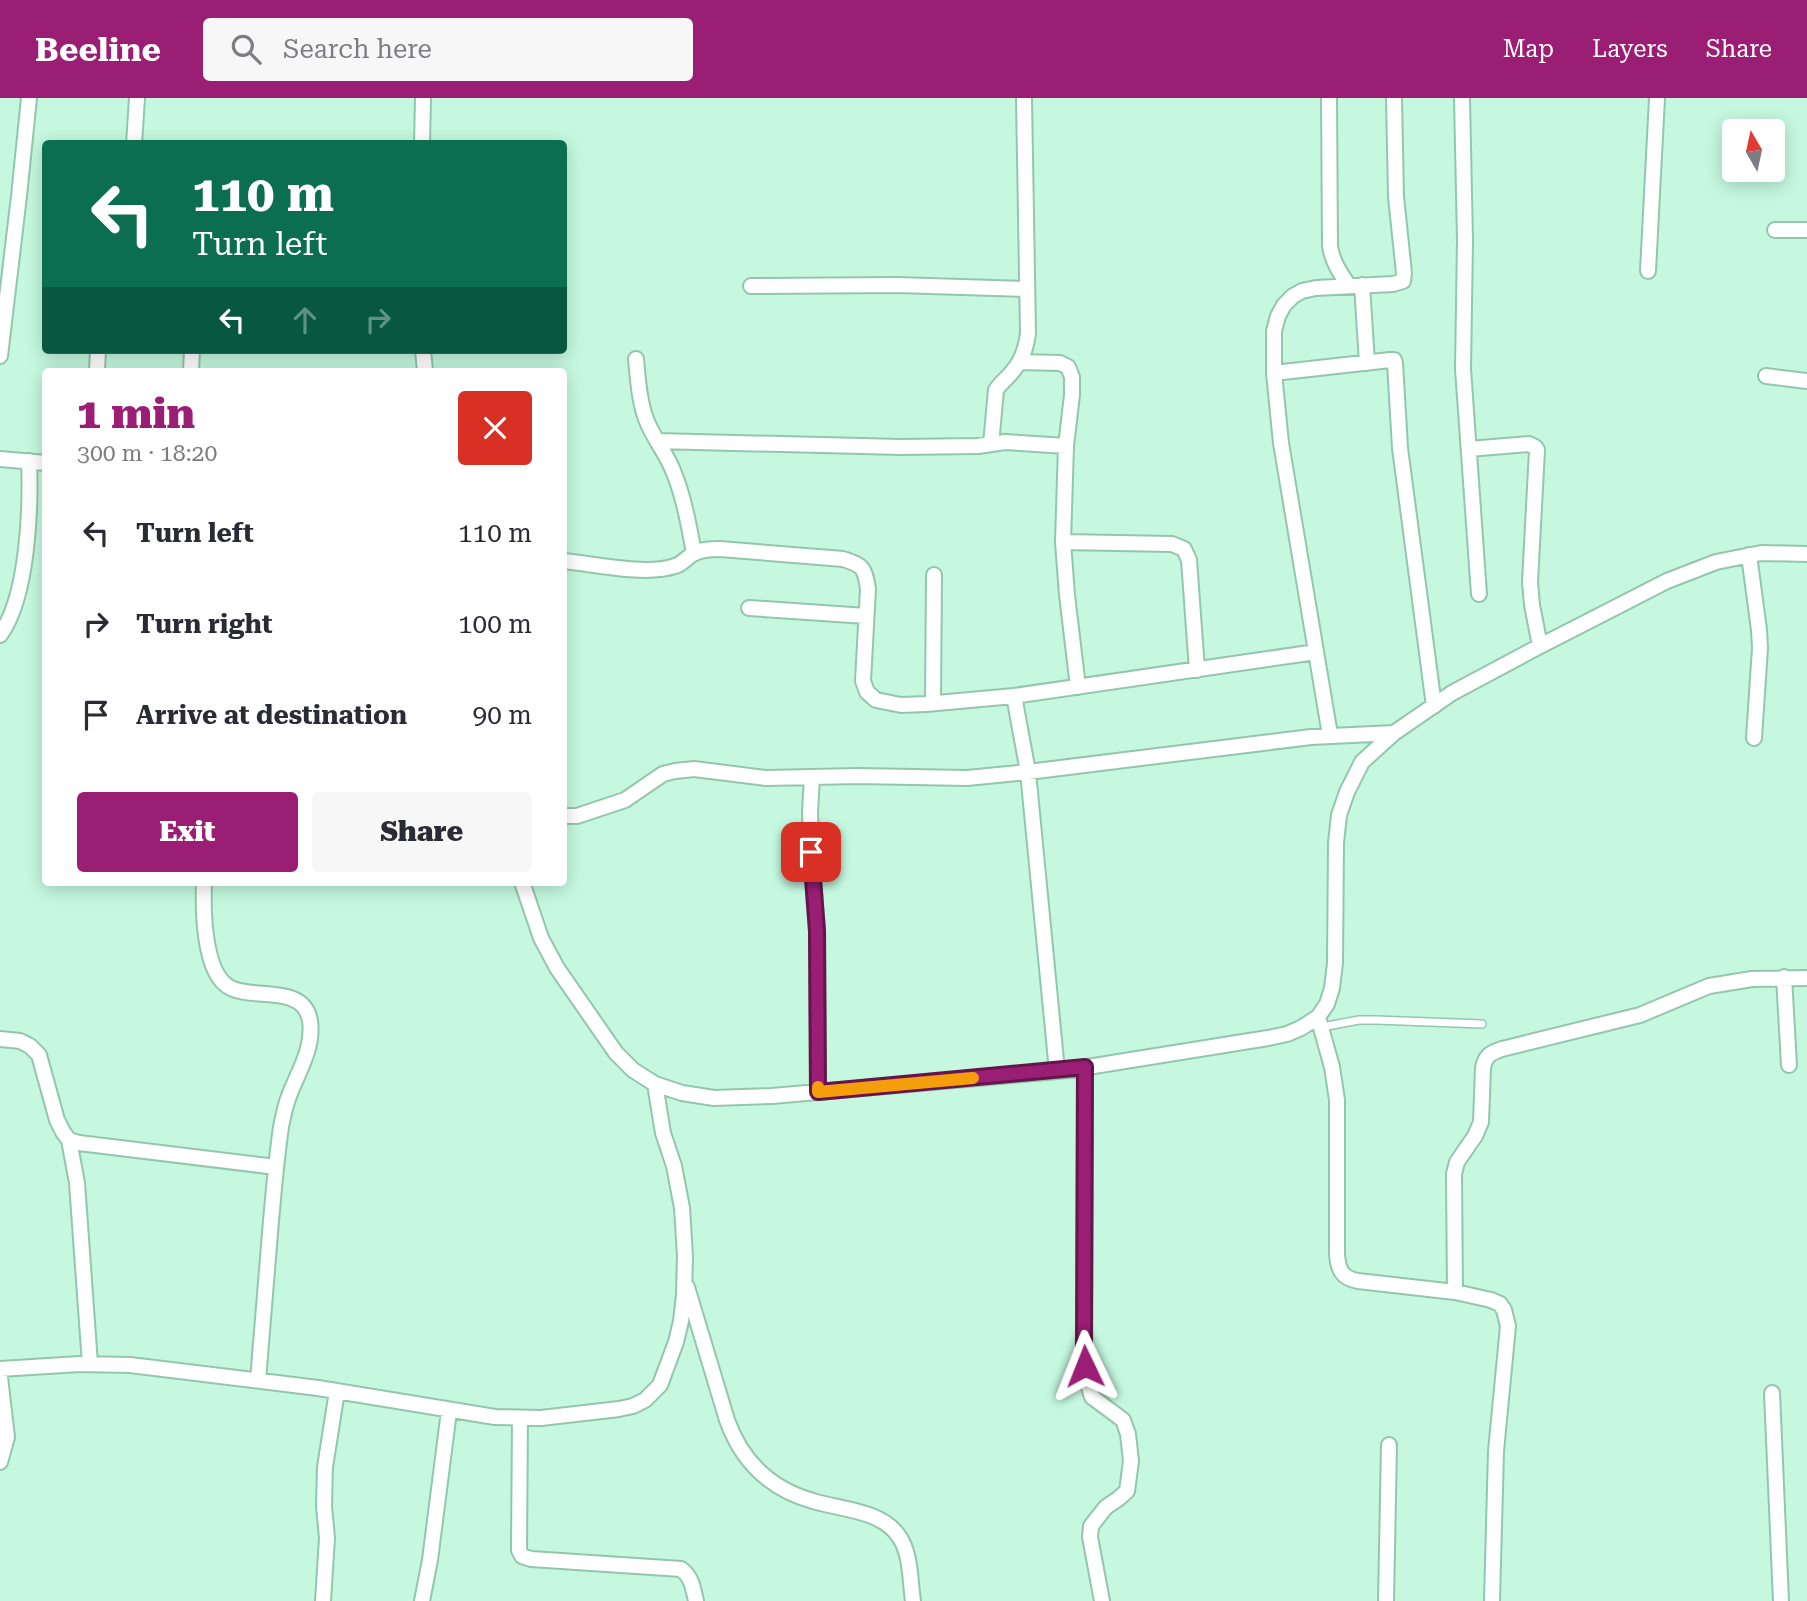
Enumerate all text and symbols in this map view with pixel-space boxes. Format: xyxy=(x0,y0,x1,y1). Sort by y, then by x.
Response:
search box xyxy=(203,18,693,81)
text: Beeline xyxy=(35,30,161,69)
icon: search xyxy=(227,30,265,68)
text: Search here xyxy=(283,34,432,64)
text: Map xyxy=(1503,35,1554,63)
text: Layers xyxy=(1592,35,1668,63)
text: Share xyxy=(1706,35,1772,63)
north arrow xyxy=(1722,119,1785,182)
map controls xyxy=(1722,119,1785,182)
text: 110 m xyxy=(192,166,334,223)
icon: left xyxy=(77,168,168,259)
text: Turn left xyxy=(192,225,327,263)
icon: left xyxy=(213,301,251,339)
icon: ahead xyxy=(286,301,324,339)
icon: right xyxy=(359,301,397,339)
text: 1 min xyxy=(77,389,195,438)
button: close xyxy=(458,391,532,465)
text: 300 m · 18:20 xyxy=(77,440,217,467)
icon: left xyxy=(77,514,115,552)
text: Turn left xyxy=(136,518,254,548)
text: 110 m xyxy=(458,518,532,548)
icon: right xyxy=(77,605,115,643)
text: Turn right xyxy=(136,609,272,639)
text: 100 m xyxy=(458,609,532,639)
icon: arrive xyxy=(77,696,115,734)
text: Arrive at destination xyxy=(136,700,407,730)
text: 90 m xyxy=(473,700,532,730)
button: Exit xyxy=(77,792,298,872)
button: Share xyxy=(312,792,532,872)
pin xyxy=(781,822,841,882)
icon: arrive xyxy=(792,833,830,871)
position arrow xyxy=(1048,1329,1122,1403)

